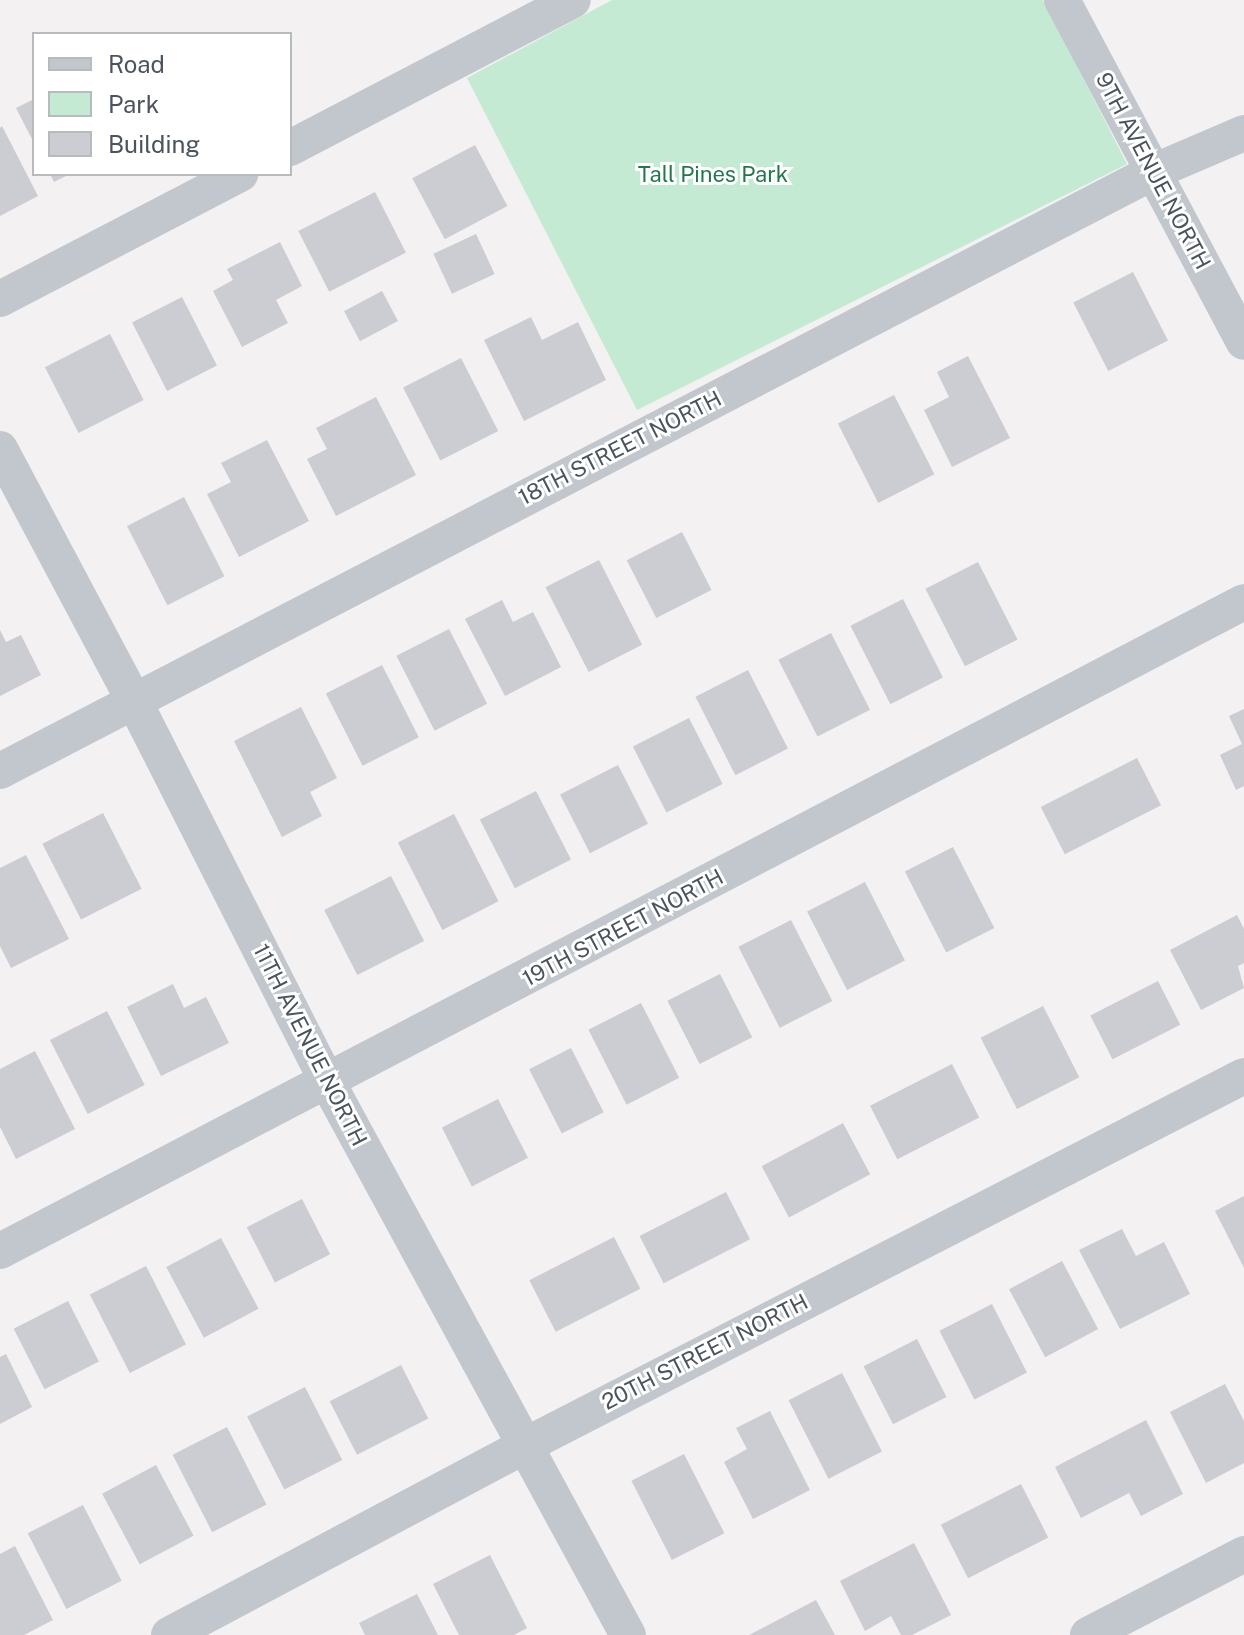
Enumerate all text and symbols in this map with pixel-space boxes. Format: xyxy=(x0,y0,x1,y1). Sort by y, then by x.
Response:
legend xyxy=(32,32,292,176)
text: Road xyxy=(108,50,165,78)
street label: 9TH AVENUE NORTH xyxy=(1090,68,1216,274)
text: Park xyxy=(108,90,159,118)
text: Building xyxy=(108,130,200,158)
park label: Tall Pines Park xyxy=(638,162,788,188)
street label: 18TH STREET NORTH xyxy=(514,385,726,511)
street label: 19TH STREET NORTH xyxy=(518,864,728,992)
street label: 11TH AVENUE NORTH xyxy=(248,940,372,1150)
street label: 20TH STREET NORTH xyxy=(598,1289,812,1415)

